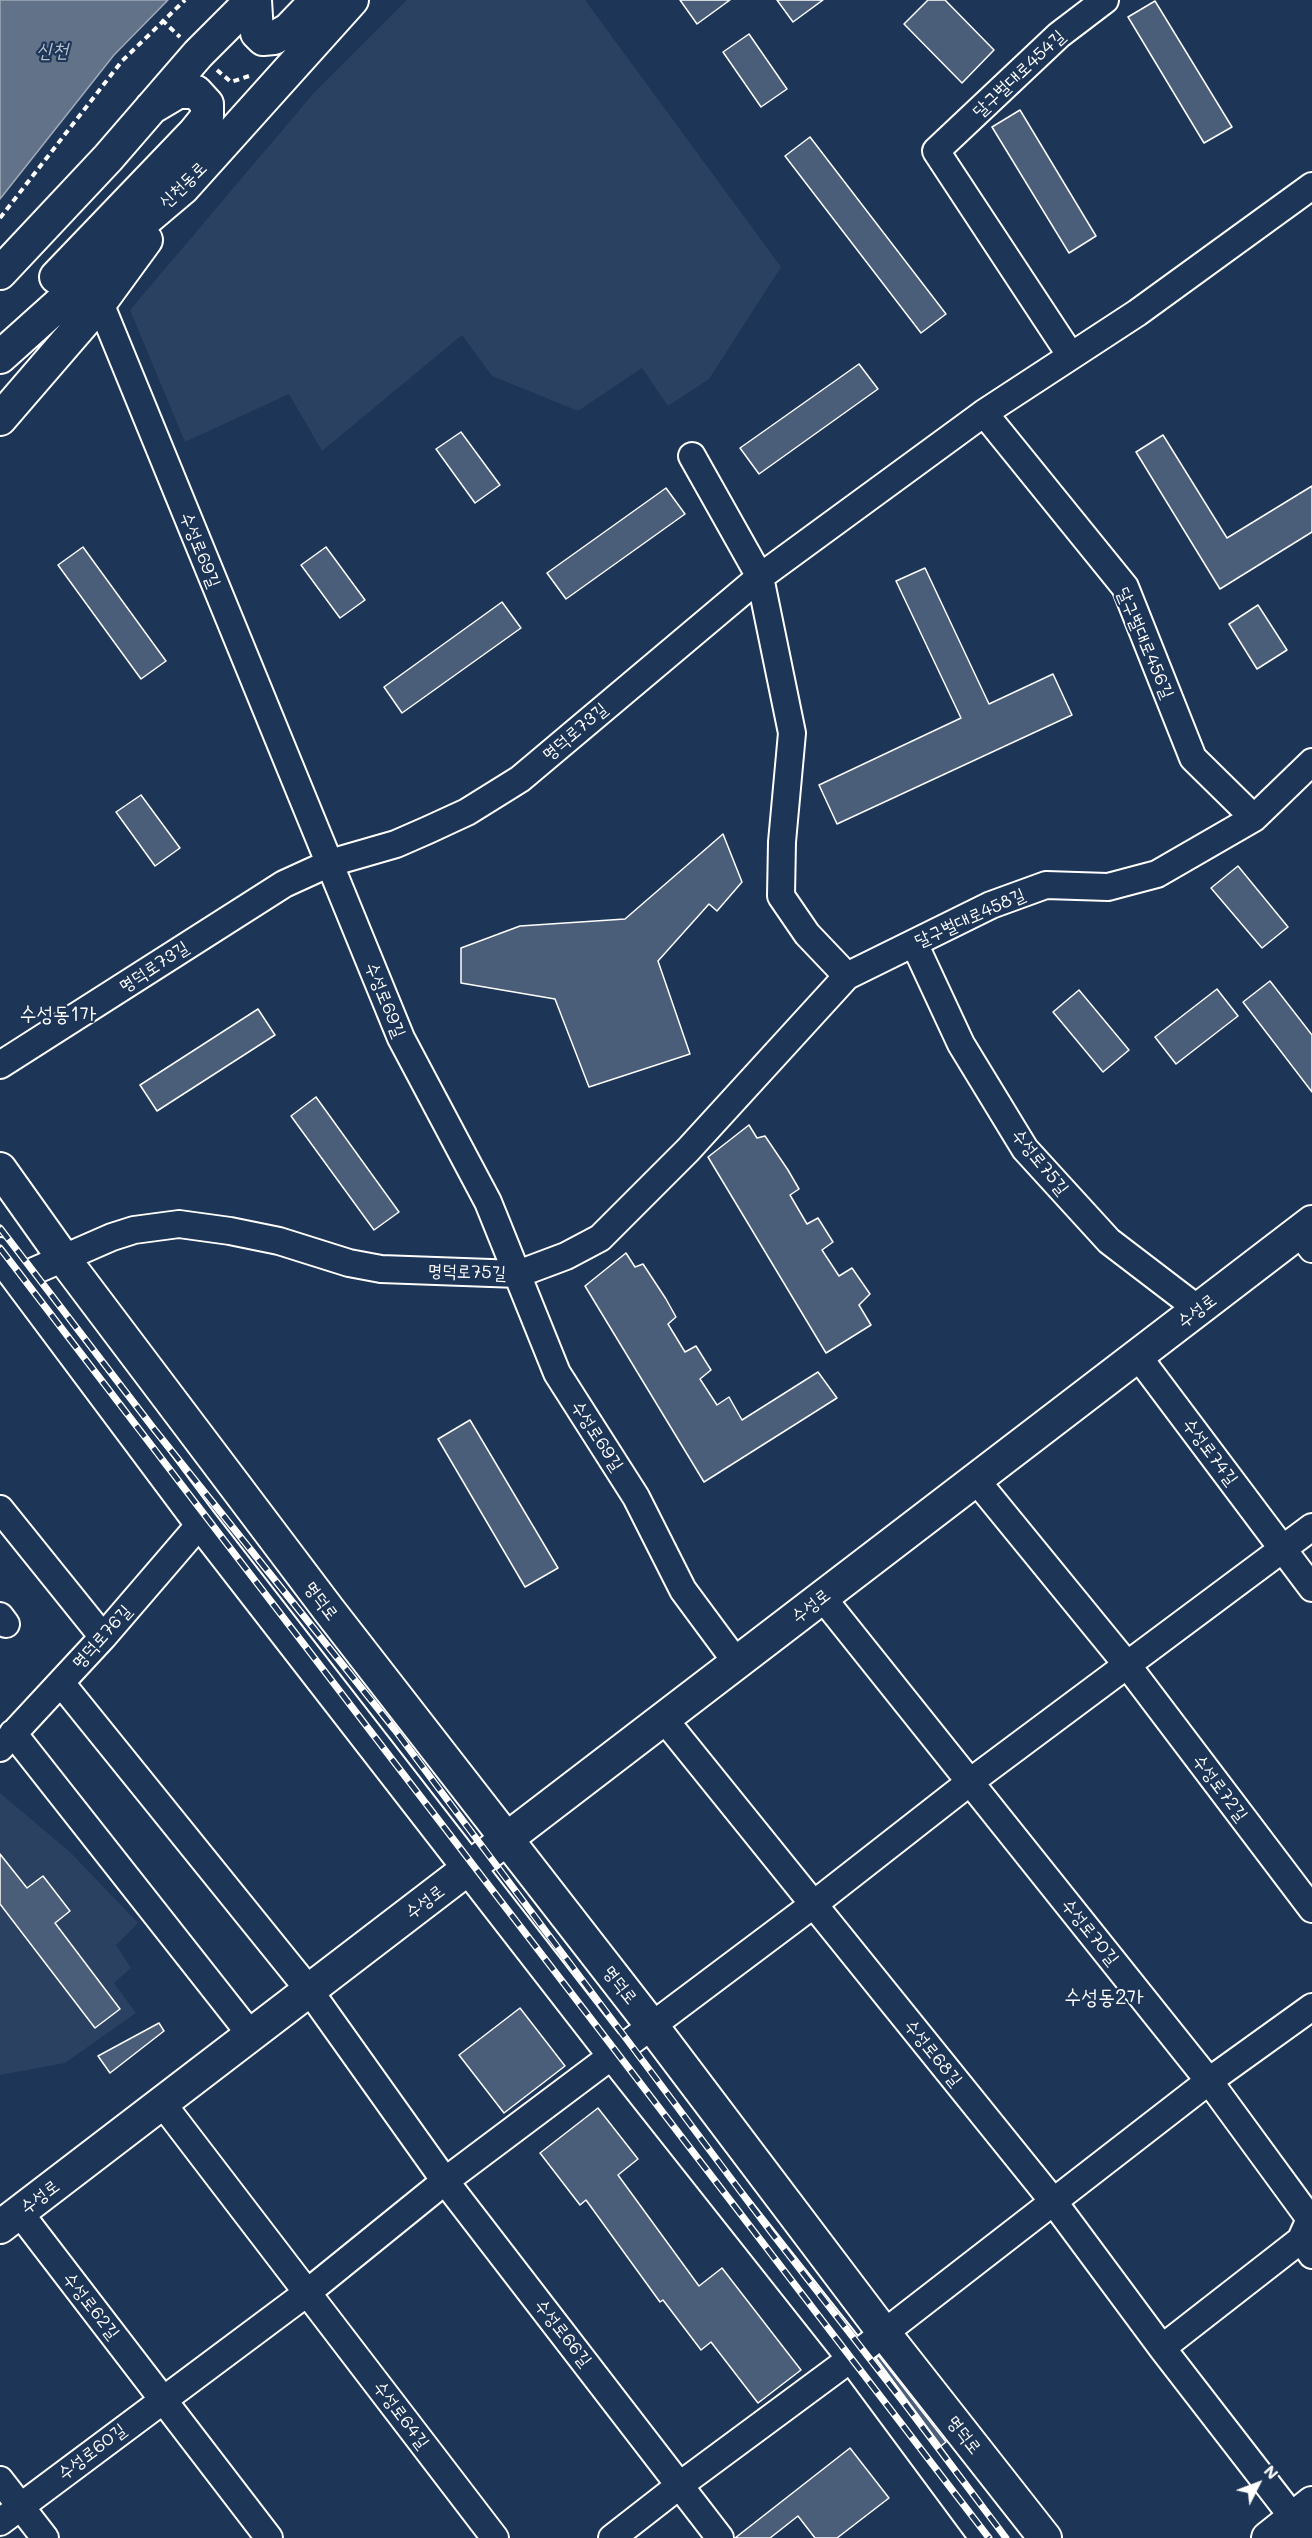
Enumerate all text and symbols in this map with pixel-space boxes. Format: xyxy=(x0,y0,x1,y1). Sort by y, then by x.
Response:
street label: 달구벌대로454길 xyxy=(968,26,1070,122)
water label: 신천 xyxy=(36,39,68,63)
street label: 신천동로 xyxy=(155,157,211,213)
street label: 수성로69길 xyxy=(175,509,225,591)
street label: 달구벌대로456길 xyxy=(1112,584,1178,702)
street label: 명덕로73길 xyxy=(538,698,612,766)
street label: 달구벌대로458길 xyxy=(911,884,1029,952)
street label: 명덕로73길 xyxy=(115,937,193,997)
street label: 수성로69길 xyxy=(360,959,410,1041)
district label: 수성동1가 xyxy=(20,1002,96,1028)
street label: 수성로75길 xyxy=(1007,1125,1073,1199)
street label: 명덕로75길 xyxy=(427,1260,507,1284)
street label: 수성로 xyxy=(1173,1289,1221,1333)
street label: 수성로69길 xyxy=(566,1397,628,1475)
street label: 수성로74길 xyxy=(1178,1414,1242,1490)
street label: 명덕로 xyxy=(299,1577,343,1625)
street label: 수성로 xyxy=(787,1584,835,1628)
street label: 명덕로76길 xyxy=(68,1600,136,1674)
street label: 수성로72길 xyxy=(1188,1750,1252,1826)
street label: 수성로 xyxy=(401,1880,449,1924)
street label: 수성로70길 xyxy=(1057,1894,1123,1970)
street label: 명덕로 xyxy=(598,1961,642,2009)
district label: 수성동2가 xyxy=(1064,1985,1144,2011)
street label: 수성로68길 xyxy=(900,2015,966,2091)
street label: 수성로 xyxy=(16,2175,64,2219)
street label: 수성로62길 xyxy=(58,2268,124,2344)
street label: 수성로66길 xyxy=(530,2295,596,2371)
street label: 수성로64길 xyxy=(368,2377,434,2453)
street label: 명덕로 xyxy=(942,2411,986,2459)
street label: 수성로60길 xyxy=(54,2419,130,2485)
north arrow xyxy=(1228,2454,1288,2514)
text: N xyxy=(1260,2460,1284,2483)

